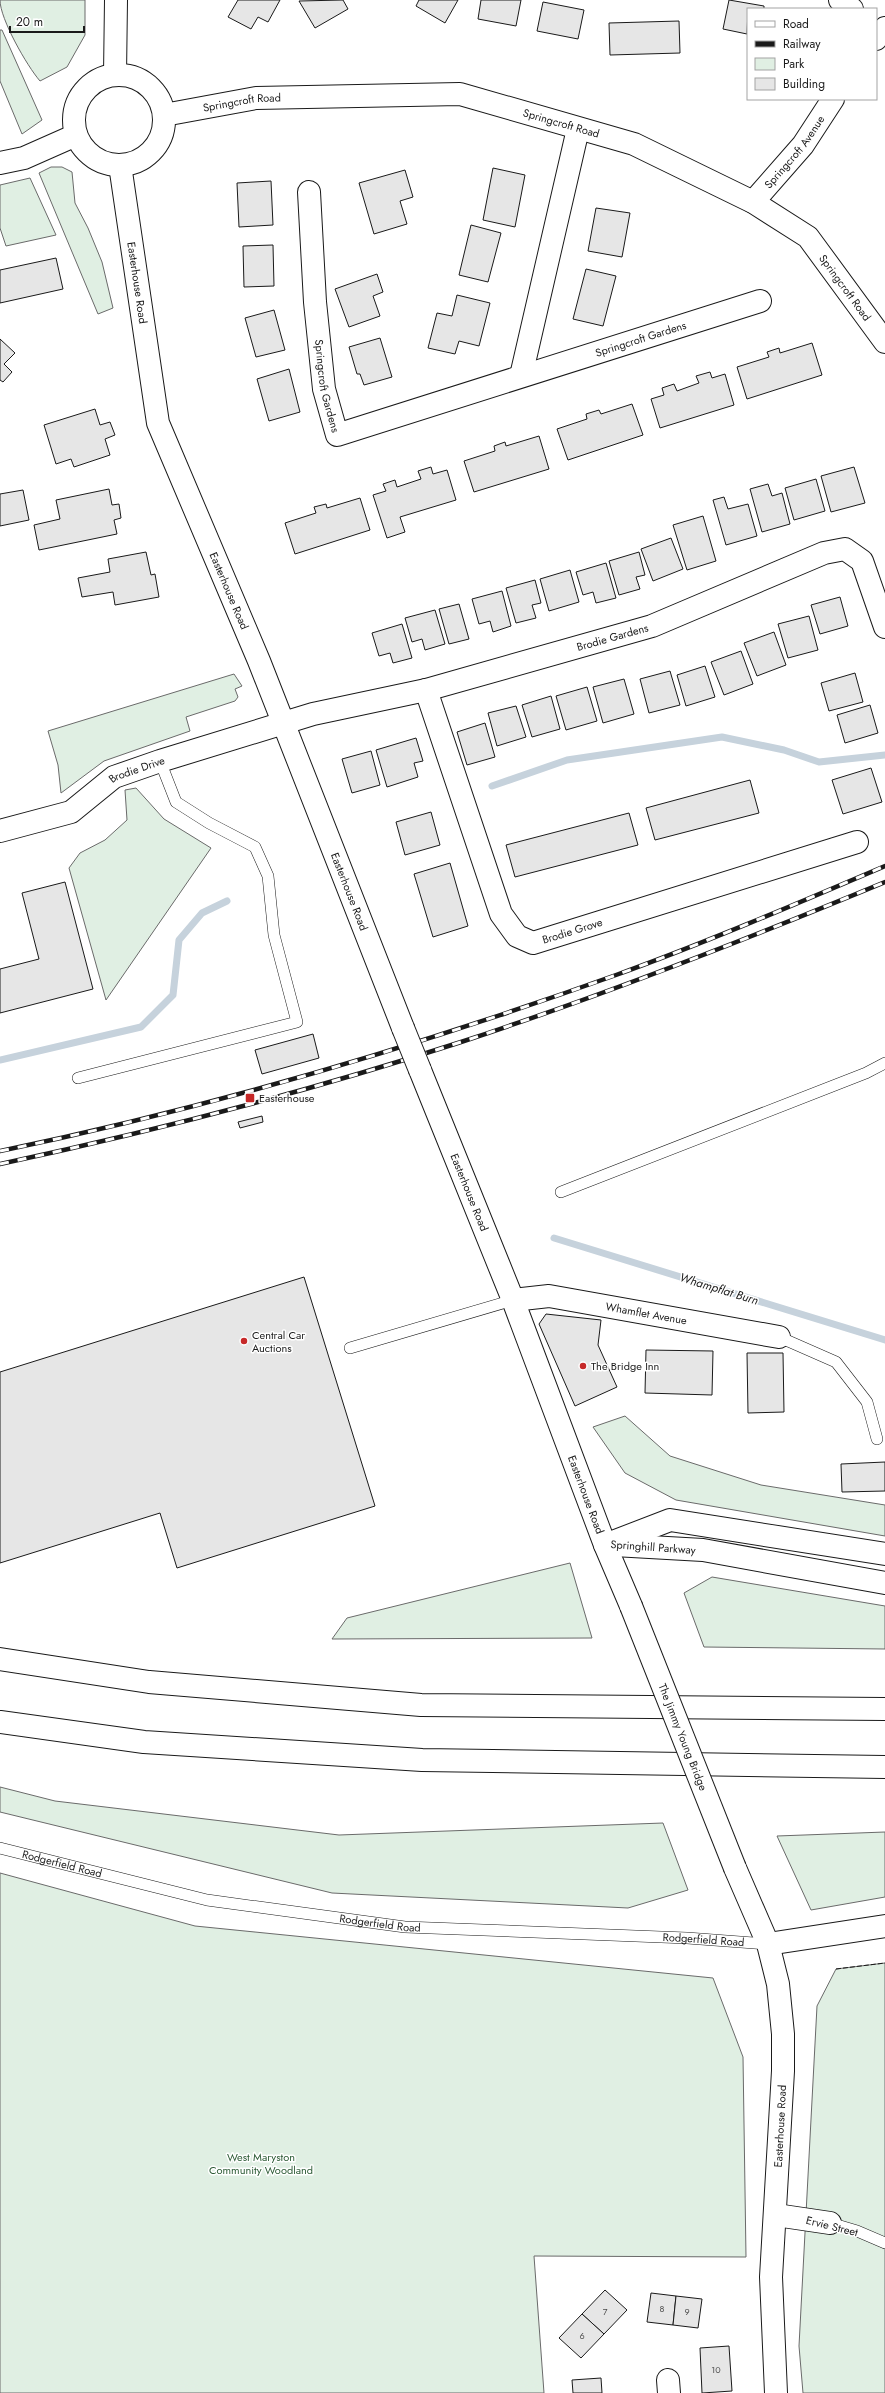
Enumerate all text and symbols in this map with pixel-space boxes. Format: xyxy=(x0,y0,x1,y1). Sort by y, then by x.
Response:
scale bar xyxy=(10,8,84,34)
legend xyxy=(747,8,877,100)
text: 20 m xyxy=(16,13,43,31)
text: Road xyxy=(783,15,809,33)
text: Railway xyxy=(783,35,821,53)
text: Park xyxy=(783,55,805,73)
text: Building xyxy=(783,75,825,93)
street label: Springcroft Road xyxy=(201,90,281,116)
street label: Springcroft Road xyxy=(521,105,601,142)
street label: Springcroft Avenue xyxy=(760,112,828,192)
street label: Easterhouse Road xyxy=(123,241,151,325)
street label: Springcroft Road xyxy=(815,251,875,324)
street label: Springcroft Gardens xyxy=(593,317,689,361)
street label: Springcroft Gardens xyxy=(311,338,344,435)
street label: Easterhouse Road xyxy=(206,550,253,632)
street label: Brodie Gardens xyxy=(575,619,651,655)
street label: Brodie Drive xyxy=(105,752,167,786)
street label: Easterhouse Road xyxy=(327,850,372,933)
street label: Brodie Grove xyxy=(540,914,605,948)
place label: Easterhouse xyxy=(259,1090,315,1106)
marker: Easterhouse xyxy=(244,1092,256,1104)
street label: Easterhouse Road xyxy=(447,1151,492,1234)
water label: Whampflat Burn xyxy=(677,1268,761,1310)
street label: Whamflet Avenue xyxy=(604,1298,688,1328)
place label: Central Car Auctions xyxy=(252,1327,305,1356)
marker: Central Car Auctions xyxy=(239,1336,249,1346)
place label: The Bridge Inn xyxy=(591,1358,659,1374)
marker: The Bridge Inn xyxy=(578,1361,588,1371)
street label: Easterhouse Road xyxy=(564,1453,608,1536)
street label: Springhill Parkway xyxy=(610,1536,696,1558)
street label: The Jimmy Young Bridge xyxy=(655,1681,712,1793)
street label: Rodgerfield Road xyxy=(20,1846,104,1881)
street label: Rodgerfield Road xyxy=(338,1910,421,1936)
street label: Rodgerfield Road xyxy=(662,1929,745,1950)
street label: Easterhouse Road xyxy=(770,2084,790,2168)
park label: West Maryston Community Woodland xyxy=(209,2149,313,2178)
street label: Ervie Street xyxy=(804,2212,860,2240)
house number: 8 xyxy=(660,2302,665,2315)
house number: 7 xyxy=(603,2305,608,2318)
house number: 9 xyxy=(684,2305,690,2318)
house number: 6 xyxy=(579,2329,585,2342)
house number: 10 xyxy=(711,2363,721,2376)

